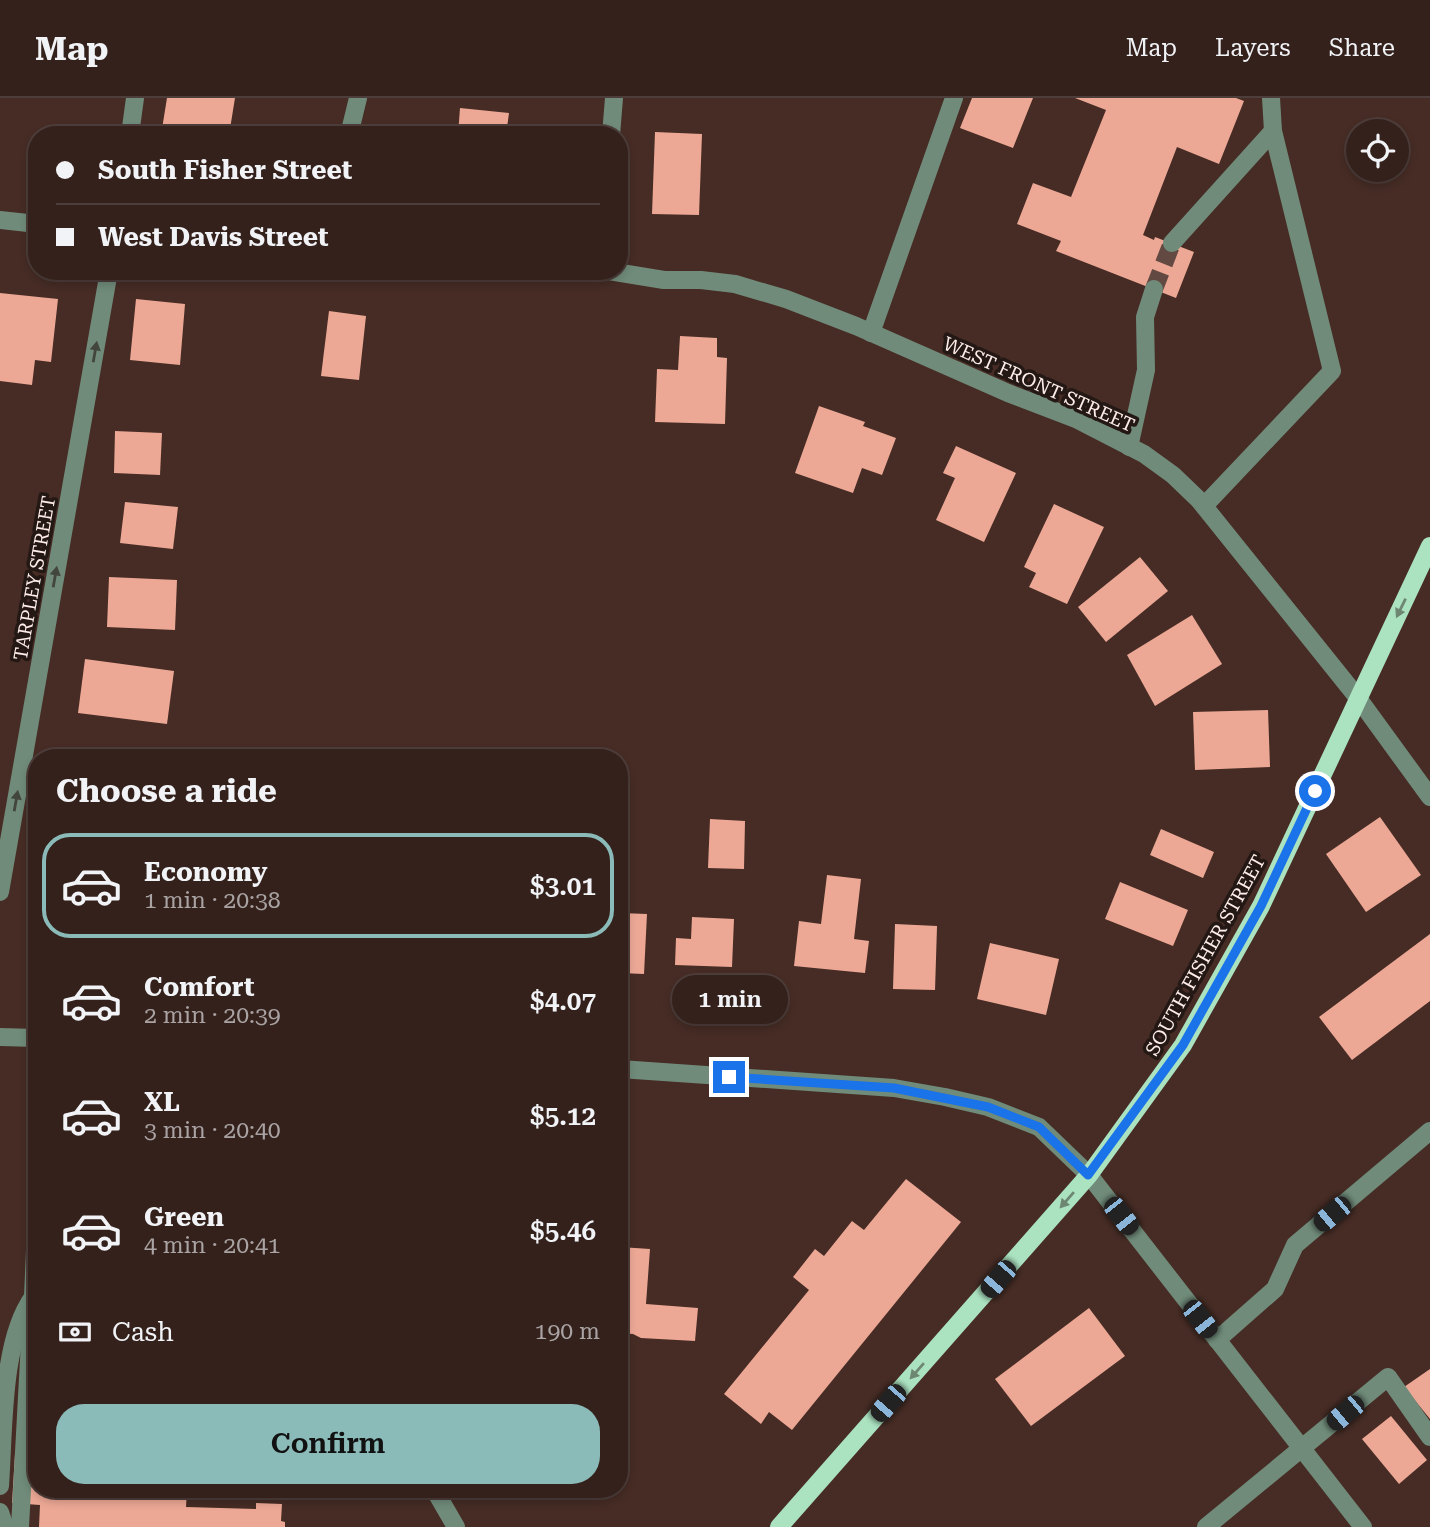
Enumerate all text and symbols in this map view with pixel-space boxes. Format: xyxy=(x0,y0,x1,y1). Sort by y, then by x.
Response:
text: Map xyxy=(35,29,109,68)
text: Map xyxy=(1126,34,1177,62)
text: Layers xyxy=(1215,34,1291,62)
text: Share xyxy=(1329,34,1395,62)
map controls xyxy=(1346,119,1409,182)
button: locate xyxy=(1346,119,1409,182)
text: South Fisher Street xyxy=(98,155,352,185)
text: West Davis Street xyxy=(98,222,329,252)
street label: WEST FRONT STREET xyxy=(939,332,1138,437)
one-way arrow xyxy=(90,341,101,363)
street label: TARPLEY STREET xyxy=(9,494,60,662)
one-way arrow xyxy=(50,565,61,587)
one-way arrow xyxy=(1395,598,1406,618)
text: Choose a ride xyxy=(56,772,277,810)
route start xyxy=(1299,775,1331,807)
one-way arrow xyxy=(11,790,22,812)
street label: SOUTH FISHER STREET xyxy=(1141,851,1270,1060)
icon: car xyxy=(60,854,123,917)
text: Economy xyxy=(144,857,267,887)
text: $3.01 xyxy=(530,871,596,901)
text: 1 min · 20:38 xyxy=(144,887,281,914)
icon: car xyxy=(60,969,123,1032)
text: Comfort xyxy=(144,972,254,1002)
callout: 1 min xyxy=(671,976,787,1024)
text: $4.07 xyxy=(530,986,596,1016)
text: 1 min xyxy=(698,986,762,1013)
text: 2 min · 20:39 xyxy=(144,1002,281,1029)
route end xyxy=(713,1061,745,1093)
icon: car xyxy=(60,1084,123,1147)
text: XL xyxy=(144,1087,180,1117)
text: $5.12 xyxy=(530,1101,596,1131)
text: 3 min · 20:40 xyxy=(144,1117,281,1144)
one-way arrow xyxy=(1059,1191,1075,1209)
car xyxy=(1310,1192,1355,1236)
car xyxy=(1100,1193,1143,1239)
icon: car xyxy=(60,1199,123,1262)
text: Green xyxy=(144,1202,224,1232)
text: $5.46 xyxy=(530,1216,596,1246)
text: 4 min · 20:41 xyxy=(144,1232,281,1259)
car xyxy=(977,1256,1020,1302)
car xyxy=(1179,1296,1222,1342)
icon: cash xyxy=(56,1313,94,1351)
text: Cash xyxy=(112,1317,174,1347)
text: 190 m xyxy=(535,1318,600,1345)
one-way arrow xyxy=(910,1362,925,1379)
car xyxy=(867,1380,910,1426)
car xyxy=(1323,1391,1368,1435)
button: Confirm xyxy=(56,1404,600,1484)

